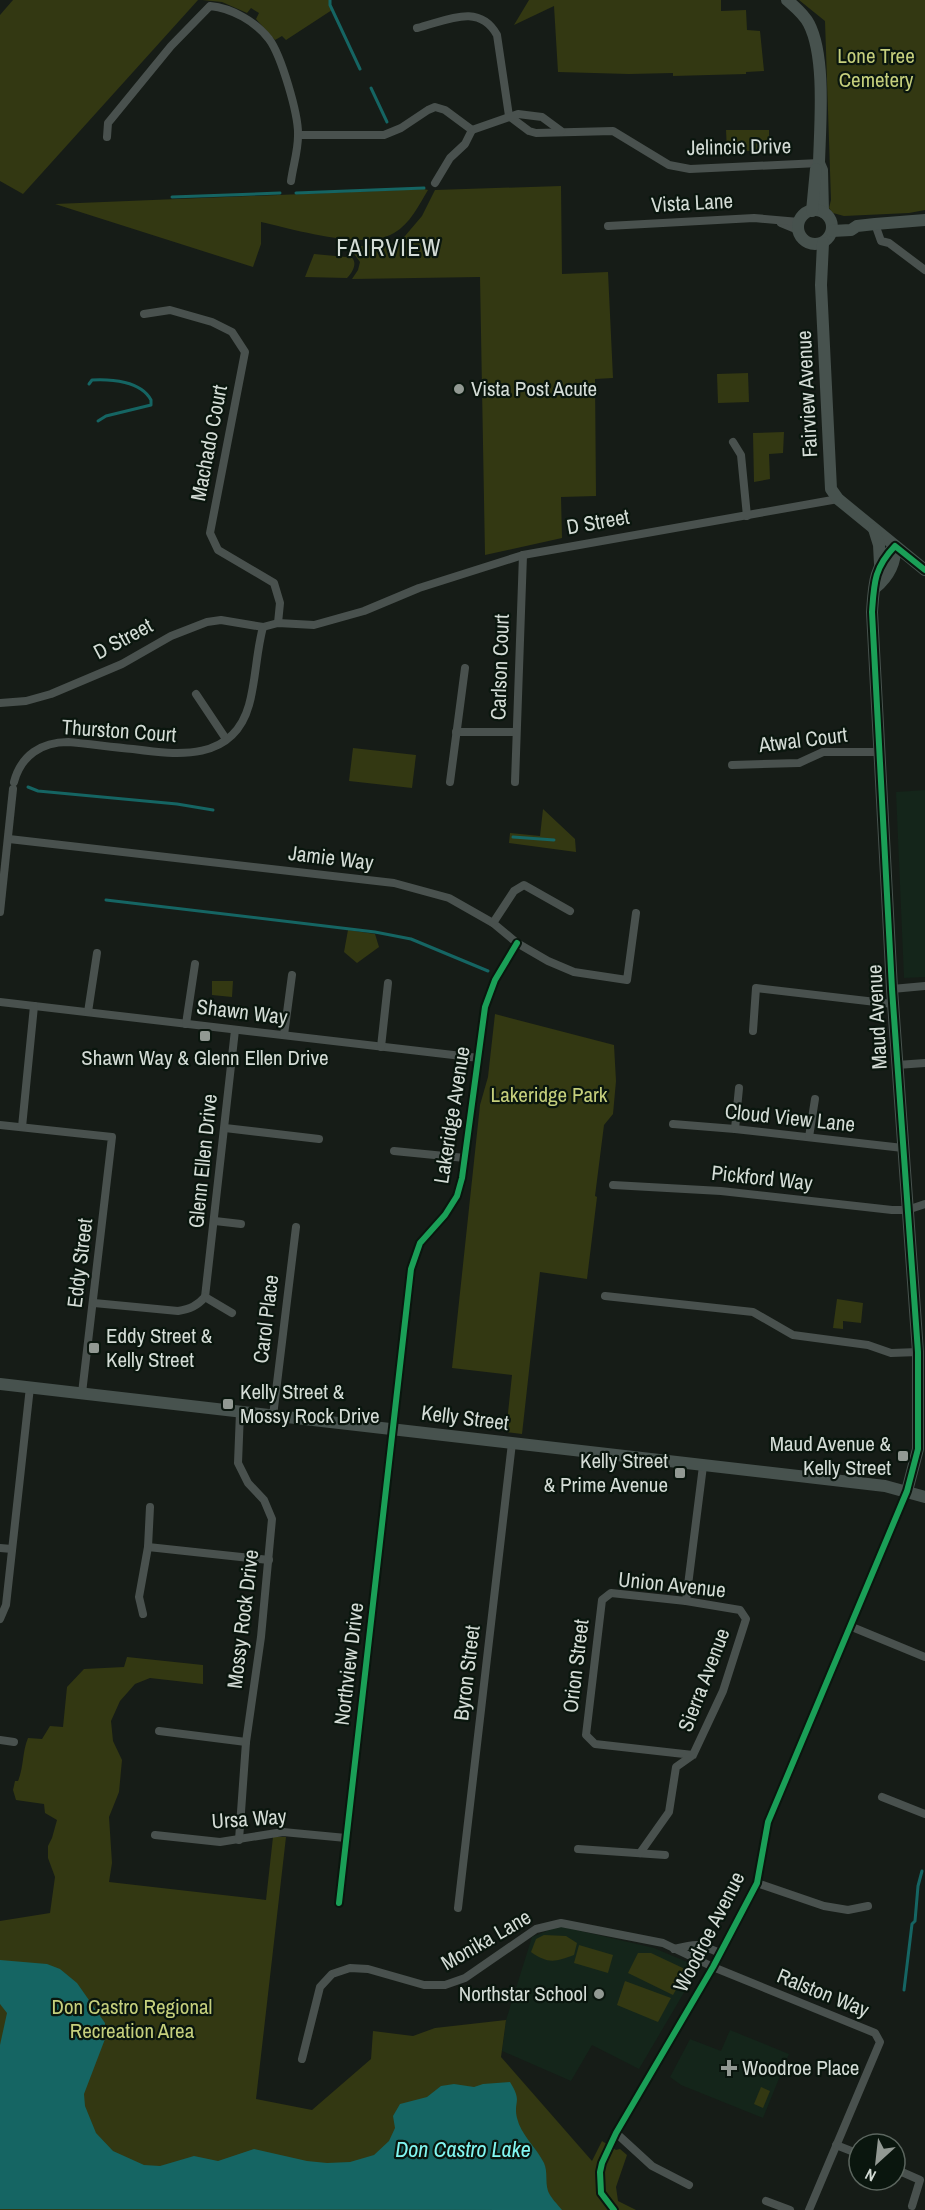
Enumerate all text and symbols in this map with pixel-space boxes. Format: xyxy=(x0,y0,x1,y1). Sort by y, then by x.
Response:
park label: Lone Tree Cemetery xyxy=(837,41,915,94)
street label: Jelincic Drive xyxy=(687,131,791,162)
street label: Vista Lane xyxy=(650,186,734,219)
district label: FAIRVIEW xyxy=(336,231,442,263)
street label: Fairview Avenue xyxy=(789,330,824,458)
place label: Vista Post Acute xyxy=(471,374,597,403)
street label: Machado Court xyxy=(183,382,234,503)
marker: Vista Post Acute xyxy=(452,382,466,396)
street label: D Street xyxy=(564,502,632,541)
street label: D Street xyxy=(88,611,158,666)
street label: Carlson Court xyxy=(483,613,516,721)
street label: Thurston Court xyxy=(61,712,178,749)
street label: Atwal Court xyxy=(756,720,849,759)
street label: Jamie Way xyxy=(287,838,376,877)
street label: Maud Avenue xyxy=(859,964,894,1070)
street label: Shawn Way xyxy=(195,992,289,1032)
marker: Shawn Way & Glenn Ellen Drive xyxy=(198,1029,212,1043)
place label: Shawn Way & Glenn Ellen Drive xyxy=(81,1043,329,1072)
street label: Lakeridge Avenue xyxy=(426,1044,477,1186)
park label: Lakeridge Park xyxy=(491,1080,608,1109)
street label: Glenn Ellen Drive xyxy=(181,1092,224,1230)
street label: Cloud View Lane xyxy=(723,1096,857,1139)
street label: Pickford Way xyxy=(710,1158,815,1197)
street label: Eddy Street xyxy=(60,1216,99,1309)
street label: Carol Place xyxy=(246,1273,285,1365)
place label: Eddy Street & Kelly Street xyxy=(106,1321,213,1374)
marker: Eddy Street & Kelly Street xyxy=(87,1341,101,1355)
place label: Kelly Street & Mossy Rock Drive xyxy=(240,1377,380,1430)
marker: Kelly Street & Mossy Rock Drive xyxy=(221,1397,235,1411)
street label: Kelly Street xyxy=(420,1398,511,1437)
place label: Maud Avenue & Kelly Street xyxy=(770,1429,892,1482)
place label: Kelly Street & Prime Avenue xyxy=(544,1446,668,1499)
marker: Maud Avenue & Kelly Street xyxy=(896,1449,910,1463)
marker: Kelly Street & Prime Avenue xyxy=(673,1466,687,1480)
street label: Mossy Rock Drive xyxy=(220,1548,265,1690)
street label: Union Avenue xyxy=(617,1564,727,1605)
street label: Northview Drive xyxy=(327,1601,370,1727)
street label: Orion Street xyxy=(555,1617,596,1714)
street label: Byron Street xyxy=(446,1623,487,1722)
street label: Sierra Avenue xyxy=(670,1624,737,1736)
street label: Ursa Way xyxy=(211,1801,288,1836)
street label: Woodroe Avenue xyxy=(666,1867,751,1997)
street label: Monika Lane xyxy=(435,1902,536,1977)
street label: Ralston Way xyxy=(773,1961,874,2024)
place label: Northstar School xyxy=(459,1979,587,2008)
marker: Northstar School xyxy=(592,1987,606,2001)
park label: Don Castro Regional Recreation Area xyxy=(52,1992,212,2045)
place label: Woodroe Place xyxy=(742,2053,859,2082)
marker: Woodroe Place xyxy=(720,2059,738,2077)
north arrow xyxy=(847,2132,907,2192)
water label: Don Castro Lake xyxy=(395,2134,531,2164)
text: N xyxy=(861,2163,879,2187)

